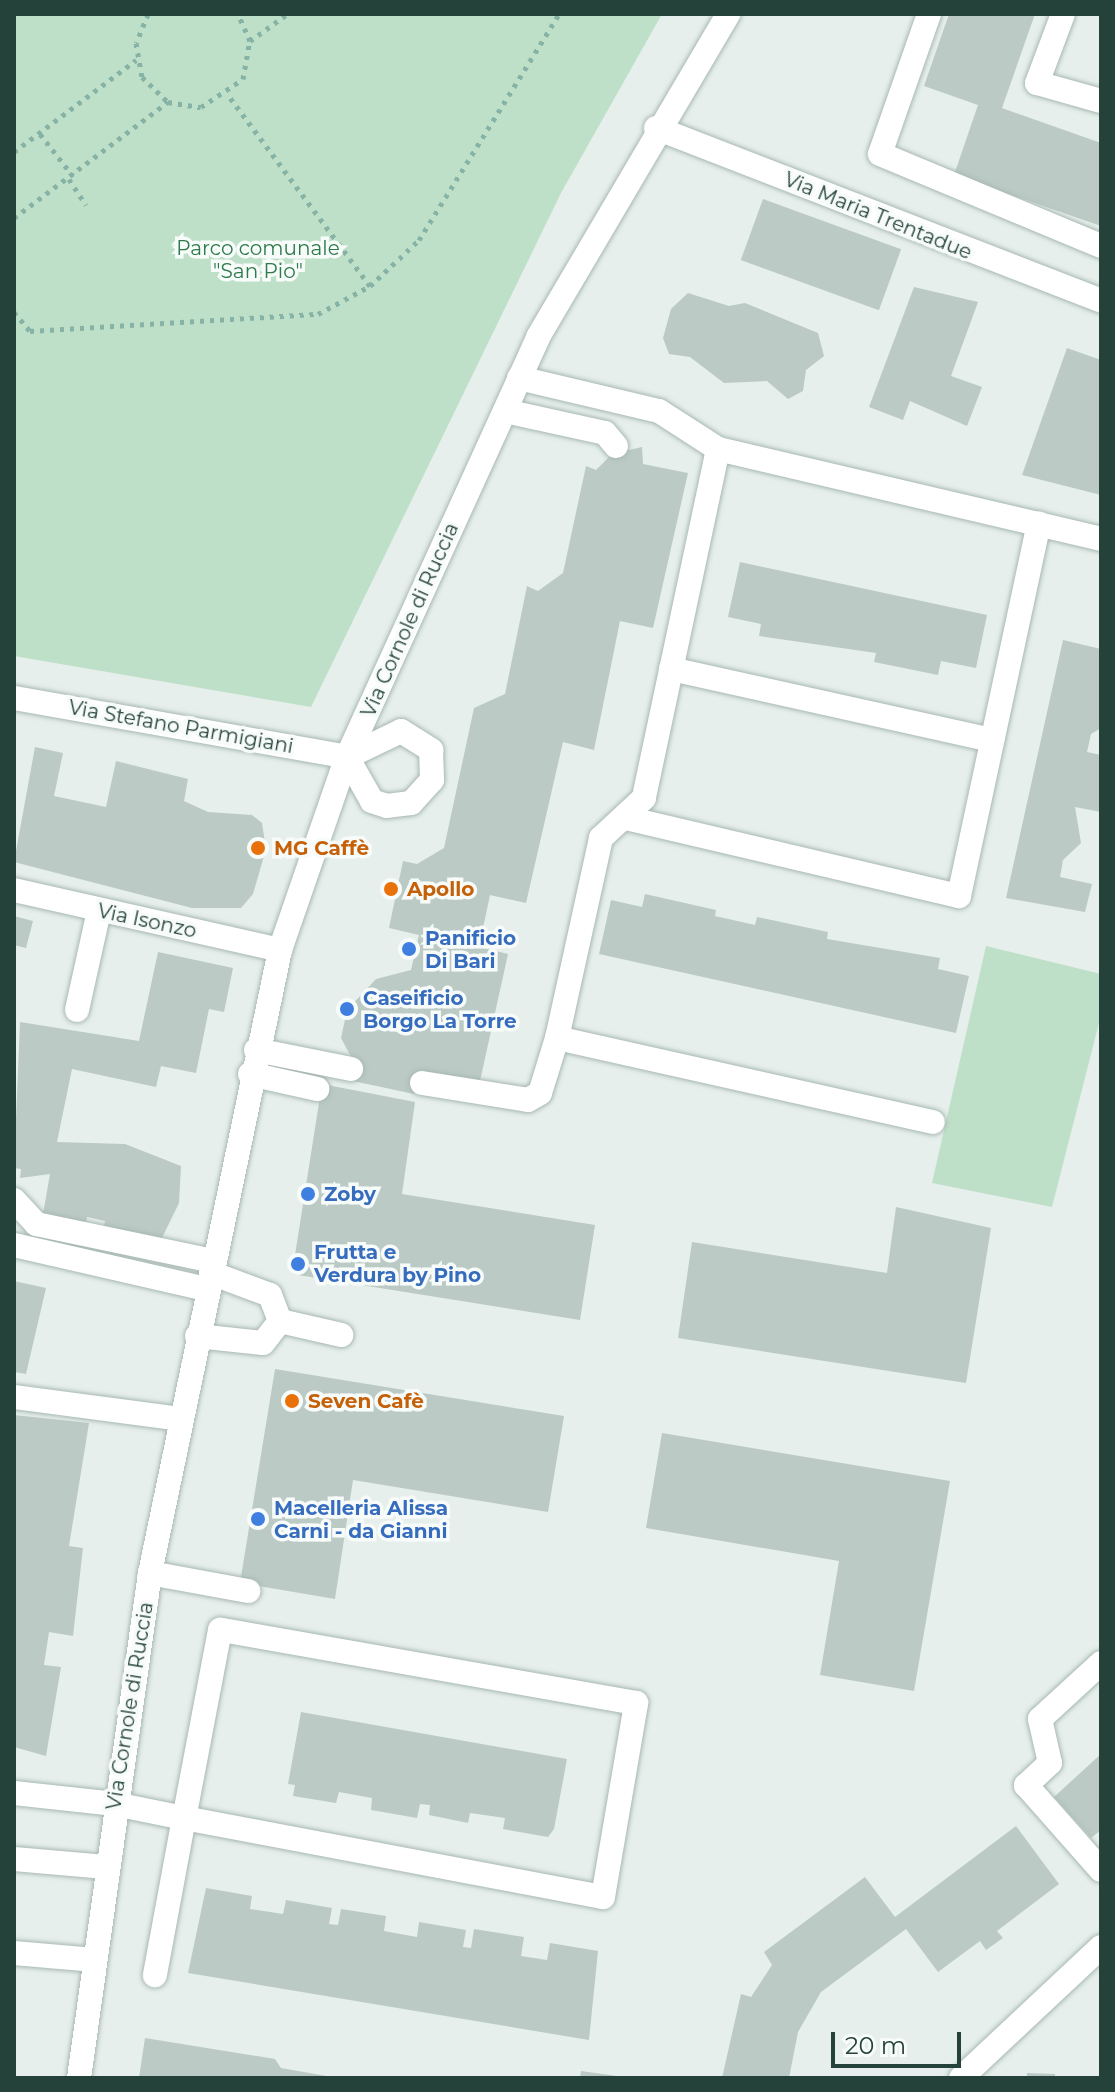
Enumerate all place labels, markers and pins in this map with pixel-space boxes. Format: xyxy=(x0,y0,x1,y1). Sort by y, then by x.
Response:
place label: MG Caffè xyxy=(274,836,369,860)
marker: MG Caffè xyxy=(249,839,267,857)
place label: Apollo xyxy=(407,877,474,901)
marker: Apollo xyxy=(382,880,400,898)
place label: Panificio Di Bari xyxy=(425,926,516,973)
marker: Panificio Di Bari xyxy=(400,940,418,958)
place label: Caseificio Borgo La Torre xyxy=(363,986,517,1033)
marker: Caseificio Borgo La Torre xyxy=(338,1000,356,1018)
place label: Zoby xyxy=(324,1182,376,1206)
marker: Zoby xyxy=(299,1185,317,1203)
place label: Frutta e Verdura by Pino xyxy=(314,1240,481,1287)
marker: Frutta e Verdura by Pino xyxy=(289,1255,307,1273)
place label: Seven Cafè xyxy=(308,1389,424,1413)
marker: Seven Cafè xyxy=(283,1392,301,1410)
place label: Macelleria Alissa Carni - da Gianni xyxy=(274,1496,448,1543)
marker: Macelleria Alissa Carni - da Gianni xyxy=(249,1510,267,1528)

